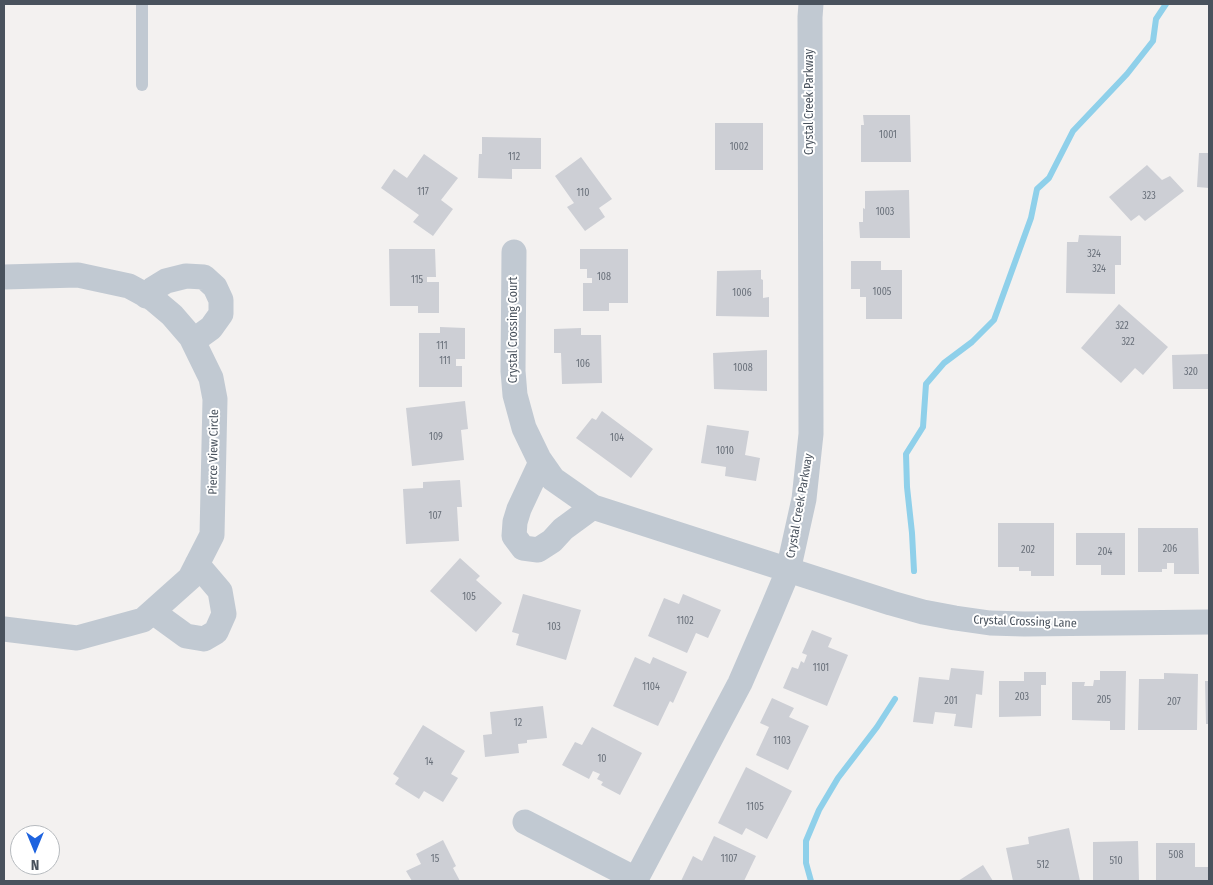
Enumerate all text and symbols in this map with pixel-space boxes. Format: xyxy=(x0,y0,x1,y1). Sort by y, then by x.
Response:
street label: Crystal Creek Parkway xyxy=(803,49,817,155)
house number: 1001 xyxy=(879,129,897,141)
house number: 1002 xyxy=(730,141,748,153)
house number: 112 xyxy=(508,151,520,163)
house number: 117 xyxy=(417,186,429,198)
house number: 110 xyxy=(577,187,589,199)
house number: 323 xyxy=(1142,190,1156,202)
house number: 1003 xyxy=(876,206,894,218)
house number: 324 xyxy=(1087,248,1101,260)
house number: 324 xyxy=(1092,263,1106,275)
house number: 108 xyxy=(597,271,611,283)
house number: 115 xyxy=(411,274,423,286)
street label: Crystal Crossing Court xyxy=(507,277,521,383)
house number: 1005 xyxy=(873,286,891,298)
house number: 1006 xyxy=(732,287,752,299)
house number: 322 xyxy=(1115,320,1129,332)
house number: 322 xyxy=(1121,336,1135,348)
house number: 111 xyxy=(436,340,448,352)
house number: 111 xyxy=(439,355,451,367)
house number: 106 xyxy=(576,358,590,370)
house number: 1008 xyxy=(733,362,753,374)
house number: 320 xyxy=(1184,366,1198,378)
street label: Pierce View Circle xyxy=(206,409,222,495)
house number: 109 xyxy=(429,431,443,443)
house number: 104 xyxy=(610,432,624,444)
house number: 1010 xyxy=(716,445,734,457)
street label: Crystal Creek Parkway xyxy=(784,452,816,560)
house number: 107 xyxy=(429,510,441,522)
house number: 206 xyxy=(1163,543,1177,555)
house number: 202 xyxy=(1021,544,1035,556)
house number: 204 xyxy=(1098,546,1112,558)
house number: 105 xyxy=(462,591,476,603)
street label: Crystal Crossing Lane xyxy=(973,613,1077,631)
house number: 1102 xyxy=(676,615,694,627)
house number: 103 xyxy=(547,621,561,633)
house number: 1101 xyxy=(813,662,829,674)
house number: 1104 xyxy=(642,681,660,693)
house number: 203 xyxy=(1015,691,1029,703)
house number: 205 xyxy=(1097,694,1111,706)
house number: 201 xyxy=(944,695,958,707)
house number: 207 xyxy=(1167,696,1181,708)
house number: 12 xyxy=(514,717,522,729)
house number: 1103 xyxy=(773,735,791,747)
house number: 10 xyxy=(597,753,607,765)
house number: 14 xyxy=(425,756,433,768)
house number: 1105 xyxy=(746,801,764,813)
north arrow xyxy=(10,825,60,875)
house number: 508 xyxy=(1169,849,1183,861)
house number: 15 xyxy=(431,853,439,865)
house number: 1107 xyxy=(721,853,737,865)
house number: 510 xyxy=(1109,855,1123,867)
text: N xyxy=(31,856,39,873)
house number: 512 xyxy=(1037,859,1049,871)

